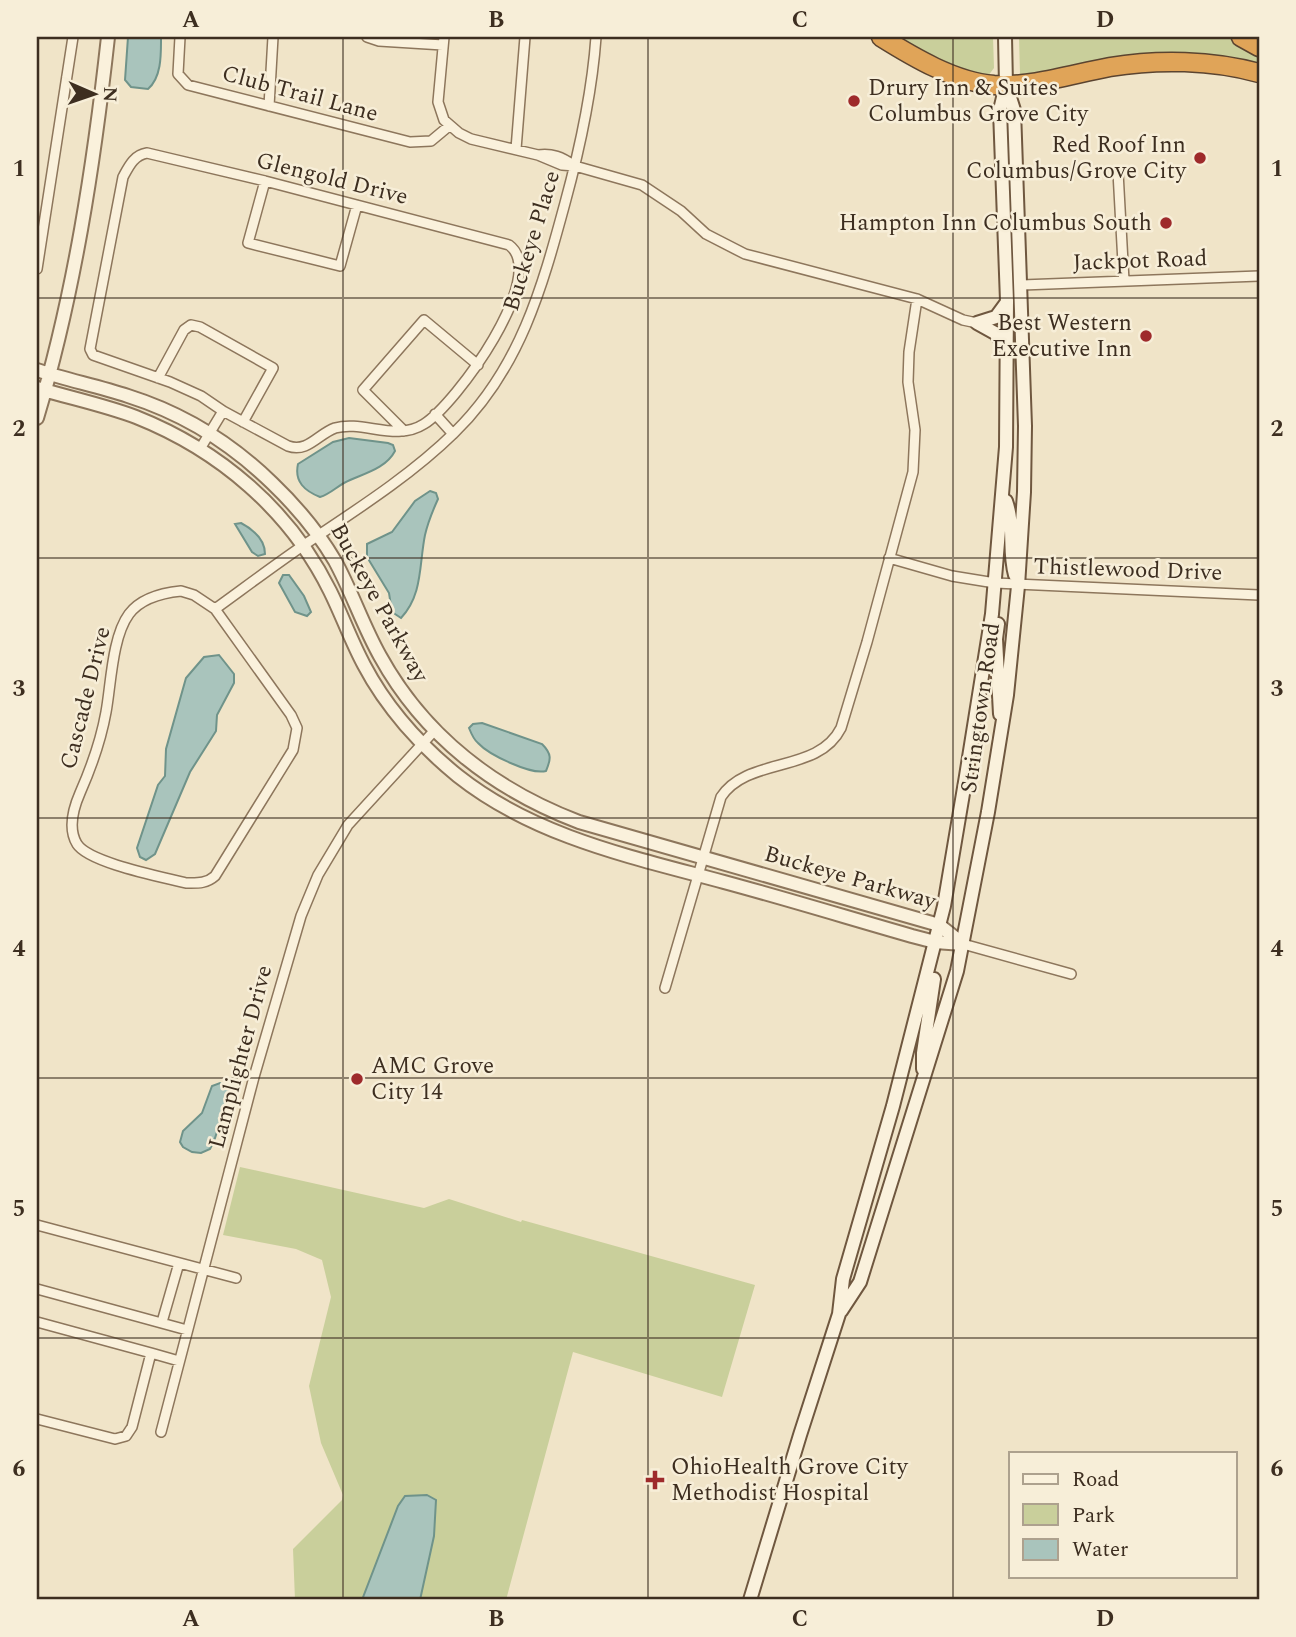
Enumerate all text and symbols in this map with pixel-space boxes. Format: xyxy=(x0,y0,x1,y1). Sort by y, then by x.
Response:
text: A xyxy=(182,3,200,38)
text: B xyxy=(488,3,504,38)
text: C xyxy=(792,3,808,38)
text: D xyxy=(1096,3,1114,38)
street label: Club Trail Lane xyxy=(218,56,382,132)
north arrow xyxy=(60,60,130,130)
place label: Drury Inn & Suites Columbus Grove City xyxy=(868,71,1089,132)
text: N xyxy=(95,86,124,103)
marker: Drury Inn & Suites Columbus Grove City xyxy=(846,93,862,109)
place label: Red Roof Inn Columbus/Grove City xyxy=(966,128,1187,189)
street label: Glengold Drive xyxy=(252,143,412,215)
marker: Red Roof Inn Columbus/Grove City xyxy=(1192,150,1208,166)
text: 1 xyxy=(13,152,25,187)
text: 1 xyxy=(1271,152,1283,187)
street label: Buckeye Place xyxy=(494,166,570,316)
place label: Hampton Inn Columbus South xyxy=(839,206,1152,241)
marker: Hampton Inn Columbus South xyxy=(1158,215,1174,231)
street label: Jackpot Road xyxy=(1072,241,1208,281)
place label: Best Western Executive Inn xyxy=(992,306,1132,367)
marker: Best Western Executive Inn xyxy=(1138,328,1154,344)
text: 2 xyxy=(13,412,26,447)
text: 2 xyxy=(1271,412,1284,447)
street label: Buckeye Parkway xyxy=(321,517,438,690)
street label: Thistlewood Drive xyxy=(1033,549,1223,591)
street label: Stringtown Road xyxy=(952,620,1010,796)
street label: Cascade Drive xyxy=(51,623,121,773)
text: 3 xyxy=(13,672,26,707)
text: 3 xyxy=(1271,672,1284,707)
street label: Buckeye Parkway xyxy=(760,837,941,920)
text: 4 xyxy=(13,932,26,967)
text: 4 xyxy=(1271,932,1284,967)
street label: Lamplighter Drive xyxy=(200,961,282,1153)
place label: AMC Grove City 14 xyxy=(371,1049,494,1110)
marker: AMC Grove City 14 xyxy=(349,1071,365,1087)
text: 5 xyxy=(13,1192,25,1227)
text: 5 xyxy=(1271,1192,1283,1227)
place label: OhioHealth Grove City Methodist Hospital xyxy=(671,1450,909,1511)
text: 6 xyxy=(13,1452,26,1487)
legend xyxy=(1009,1452,1236,1578)
text: 6 xyxy=(1271,1452,1284,1487)
text: Road xyxy=(1072,1464,1119,1496)
marker: OhioHealth Grove City Methodist Hospital xyxy=(645,1470,665,1490)
text: Park xyxy=(1072,1500,1116,1532)
text: Water xyxy=(1072,1534,1128,1566)
text: A xyxy=(182,1602,200,1637)
text: B xyxy=(488,1602,504,1637)
text: C xyxy=(792,1602,808,1637)
text: D xyxy=(1096,1602,1114,1637)

